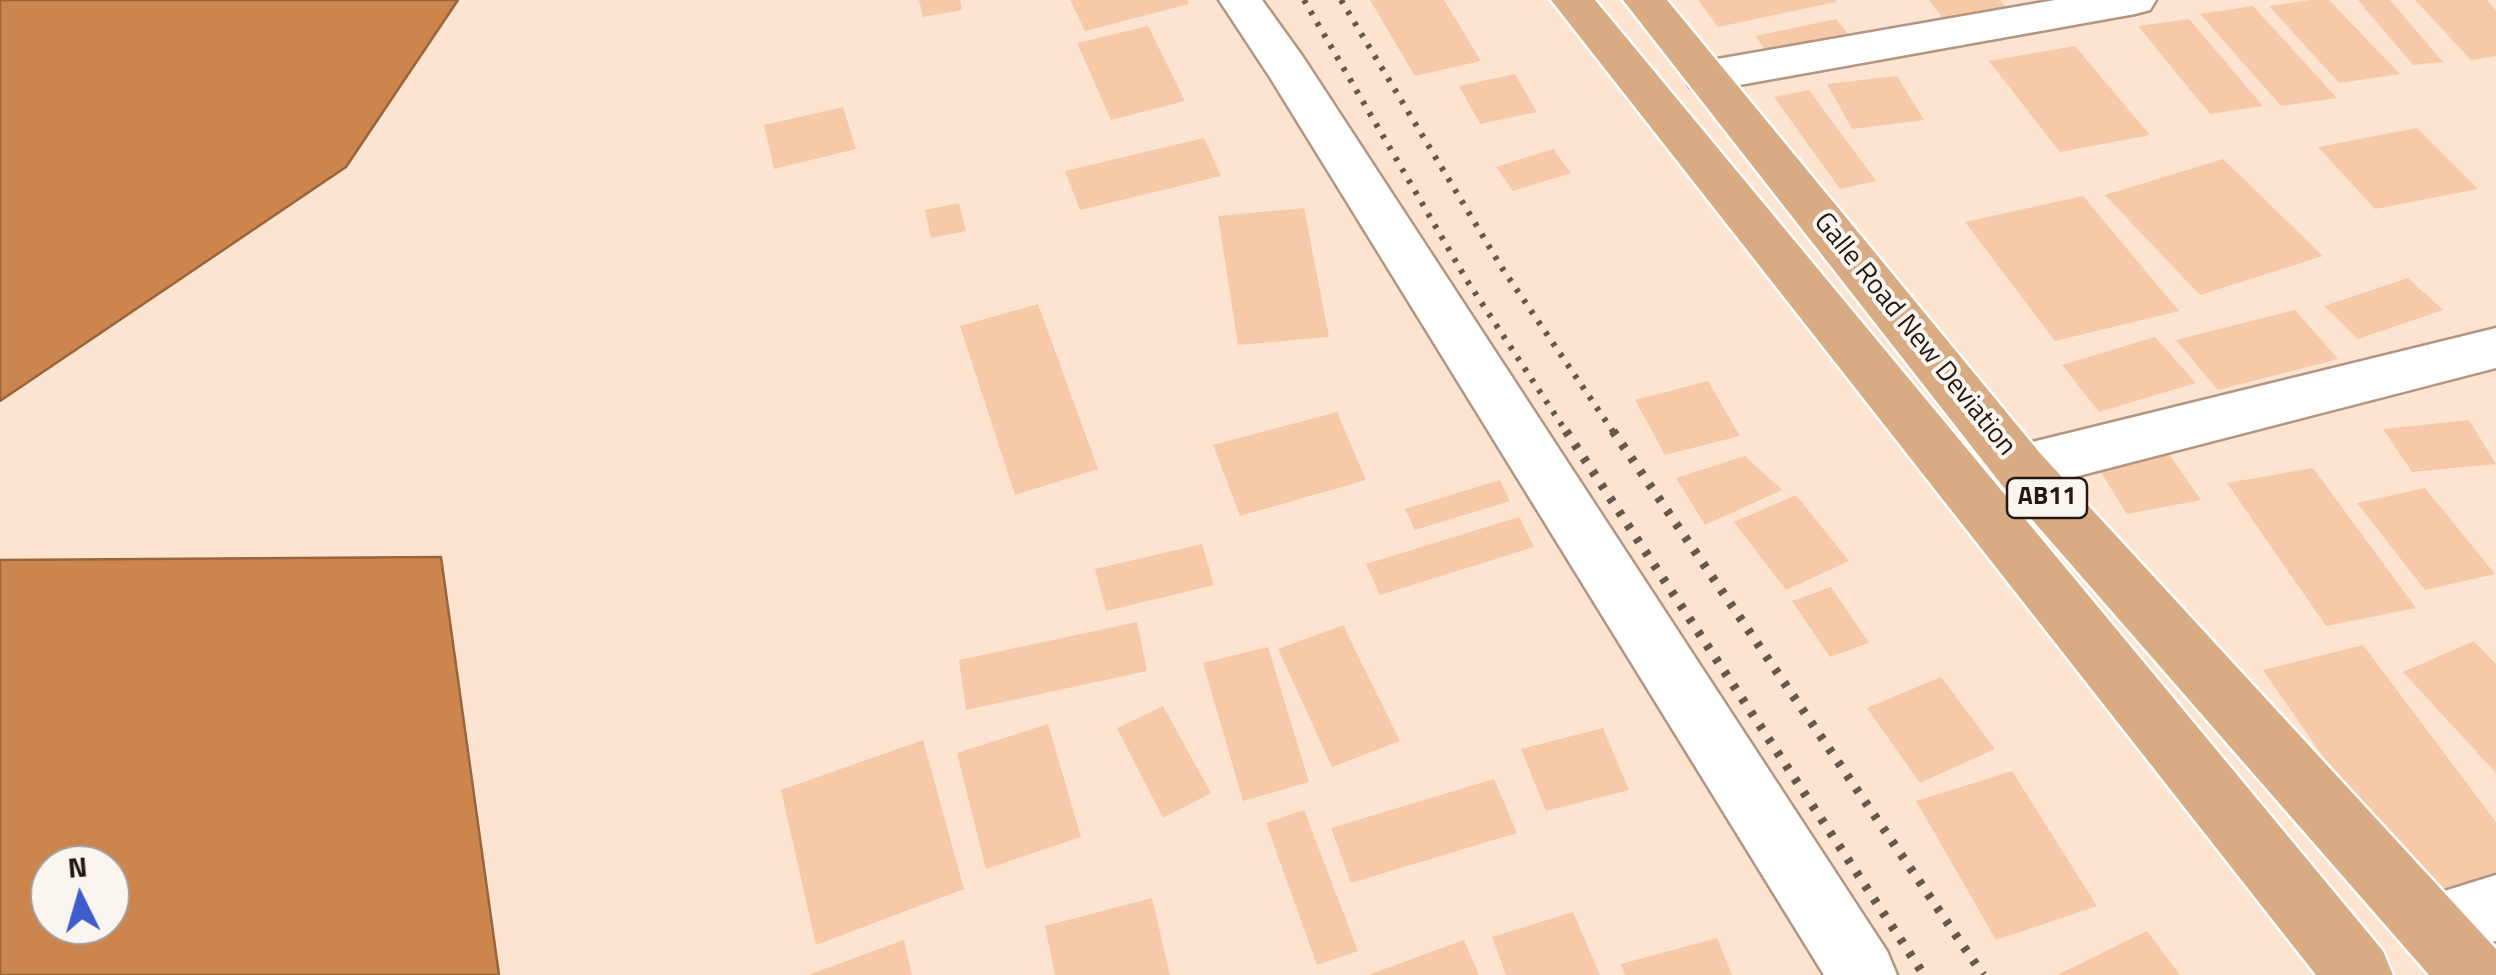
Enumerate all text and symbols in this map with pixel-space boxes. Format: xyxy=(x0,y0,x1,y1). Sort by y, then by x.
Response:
street label: Galle Road New Deviation xyxy=(1806,207,2022,463)
road number: AB11 xyxy=(2007,478,2087,518)
text: N xyxy=(66,844,89,889)
north arrow xyxy=(30,845,130,945)

